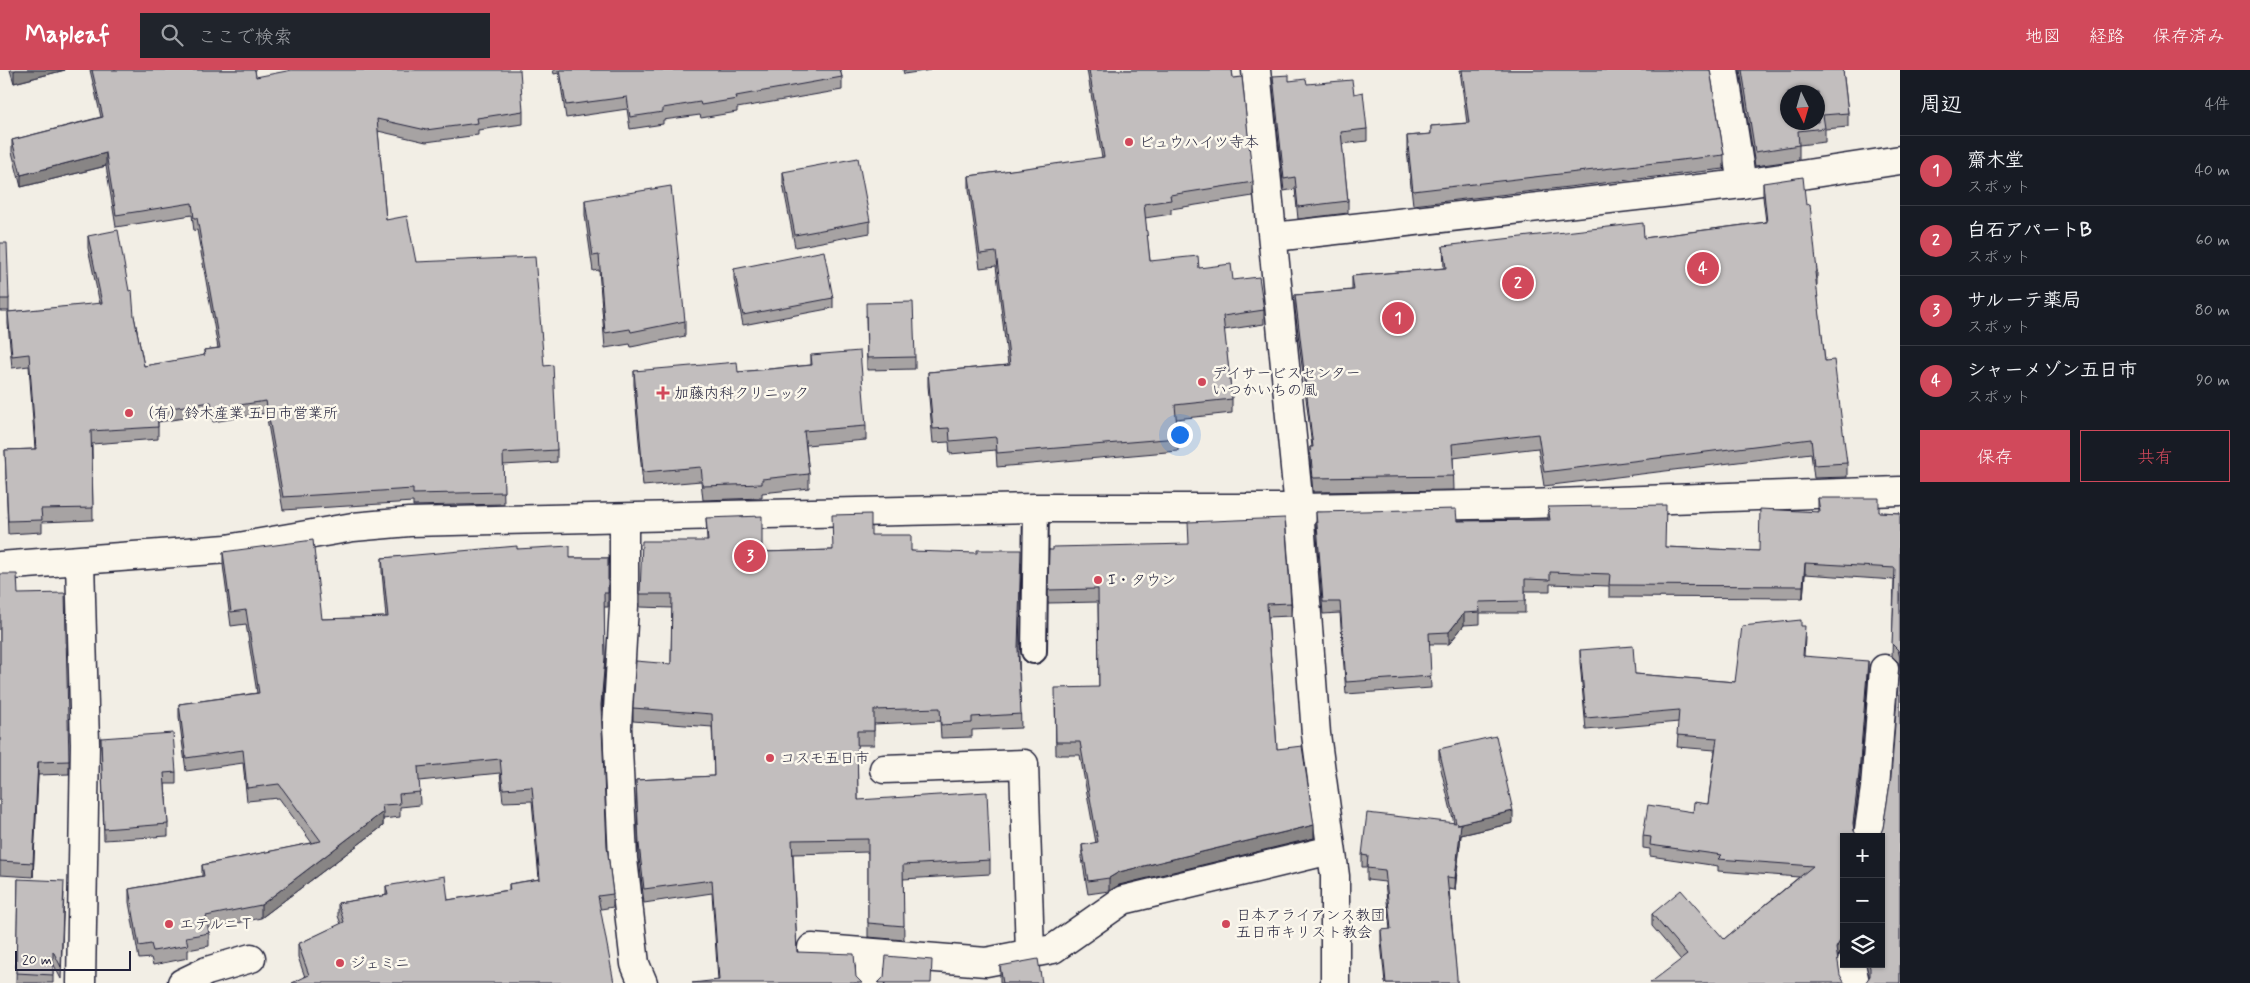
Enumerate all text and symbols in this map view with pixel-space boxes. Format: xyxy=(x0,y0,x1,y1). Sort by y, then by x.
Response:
search box xyxy=(140,13,490,58)
text: Mapleaf xyxy=(25,20,110,51)
icon: search xyxy=(158,21,186,49)
text: ここで検索 xyxy=(198,25,293,50)
text: 地図 xyxy=(2025,25,2061,49)
text: 経路 xyxy=(2089,25,2125,49)
text: 保存済み xyxy=(2153,25,2225,49)
north arrow xyxy=(1780,85,1825,130)
text: 周辺 xyxy=(1920,91,1962,119)
text: 4件 xyxy=(2205,94,2230,115)
place label: ビュウハイツ寺本 xyxy=(1139,133,1259,153)
marker: ビュウハイツ寺本 xyxy=(1123,136,1135,148)
text: 齋木堂 xyxy=(1967,148,2024,173)
text: 1 xyxy=(1932,160,1940,181)
text: 40 m xyxy=(2194,160,2230,181)
text: スポット xyxy=(1967,177,2031,198)
text: 白石アパートB xyxy=(1967,218,2092,243)
text: 2 xyxy=(1932,230,1940,251)
text: 60 m xyxy=(2196,230,2230,251)
text: スポット xyxy=(1967,247,2031,268)
pin: 4 xyxy=(1687,249,1719,287)
pin: 2 xyxy=(1502,264,1534,302)
text: サルーテ薬局 xyxy=(1967,288,2081,313)
pin: 1 xyxy=(1382,299,1414,337)
text: 3 xyxy=(1932,300,1940,321)
text: 80 m xyxy=(2195,300,2230,321)
text: スポット xyxy=(1967,317,2031,338)
text: シャーメゾン五日市 xyxy=(1967,358,2137,383)
place label: デイサービスセンター いつかいちの風 xyxy=(1212,364,1361,401)
text: 4 xyxy=(1931,370,1941,391)
text: 90 m xyxy=(2196,370,2230,391)
marker: デイサービスセンター いつかいちの風 xyxy=(1196,376,1208,388)
place label: 加藤内科クリニック xyxy=(674,384,809,404)
marker: 加藤内科クリニック xyxy=(656,386,670,400)
text: スポット xyxy=(1967,387,2031,408)
place label: （有）鈴木産業 五日市営業所 xyxy=(139,404,338,424)
marker: （有）鈴木産業 五日市営業所 xyxy=(123,407,135,419)
your location xyxy=(1167,422,1193,448)
button: 保存 xyxy=(1920,430,2070,482)
button: 共有 xyxy=(2080,430,2230,482)
pin: 3 xyxy=(734,537,766,575)
place label: I・タウン xyxy=(1108,571,1176,591)
marker: I・タウン xyxy=(1092,574,1104,586)
place label: コスモ五日市 xyxy=(780,749,869,769)
marker: コスモ五日市 xyxy=(764,752,776,764)
map controls xyxy=(1840,833,1885,968)
button: + xyxy=(1840,833,1885,878)
button: − xyxy=(1840,878,1885,923)
place label: 日本アライアンス教団 五日市キリスト教会 xyxy=(1236,906,1385,943)
place label: エテルニＴ xyxy=(179,915,254,935)
marker: エテルニＴ xyxy=(163,918,175,930)
marker: 日本アライアンス教団 五日市キリスト教会 xyxy=(1220,918,1232,930)
button: layers xyxy=(1840,923,1885,968)
scale bar xyxy=(15,948,131,971)
text: 20 m xyxy=(22,951,52,969)
place label: ジェミニ xyxy=(350,954,410,974)
marker: ジェミニ xyxy=(334,957,346,969)

